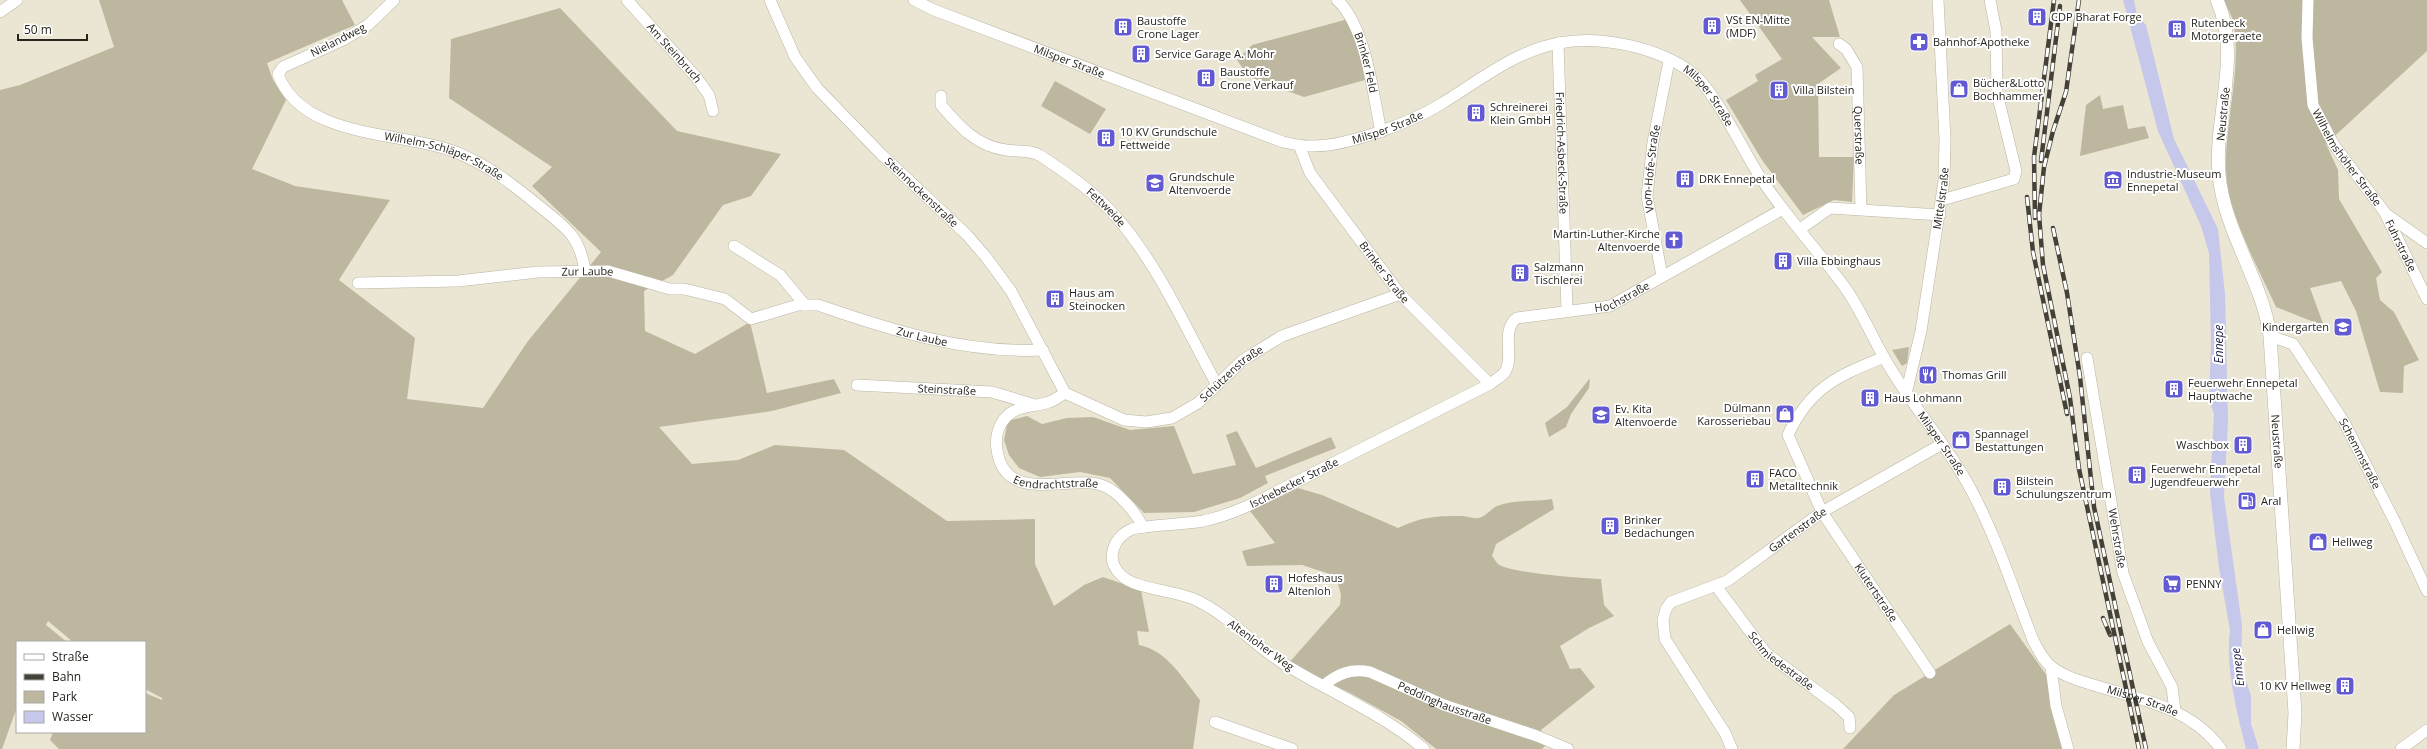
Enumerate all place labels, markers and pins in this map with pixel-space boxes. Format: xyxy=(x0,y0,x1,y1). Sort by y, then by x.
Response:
building icon: CDP Bharat Forge xyxy=(2026,6,2048,28)
place label: CDP Bharat Forge xyxy=(2051,9,2142,24)
place label: VSt EN-Mitte (MDF) xyxy=(1726,12,1790,40)
place label: Baustoffe Crone Lager xyxy=(1137,13,1200,41)
building icon: VSt EN-Mitte (MDF) xyxy=(1701,15,1723,37)
place label: Rutenbeck Motorgeraete xyxy=(2191,15,2262,43)
building icon: Baustoffe Crone Lager xyxy=(1112,16,1134,38)
building icon: Rutenbeck Motorgeraete xyxy=(2166,18,2188,40)
pharmacy icon: Bahnhof-Apotheke xyxy=(1908,31,1930,53)
place label: Bahnhof-Apotheke xyxy=(1933,34,2029,49)
building icon: Service Garage A. Mohr xyxy=(1130,43,1152,65)
place label: Service Garage A. Mohr xyxy=(1155,46,1275,61)
place label: Baustoffe Crone Verkauf xyxy=(1220,64,1295,92)
building icon: Baustoffe Crone Verkauf xyxy=(1195,67,1217,89)
place label: Bücher&Lotto Bochhammer xyxy=(1973,75,2045,103)
shop icon: Bücher&Lotto Bochhammer xyxy=(1948,78,1970,100)
building icon: Villa Bilstein xyxy=(1768,79,1790,101)
place label: Villa Bilstein xyxy=(1793,82,1854,97)
place label: Schreinerei Klein GmbH xyxy=(1490,99,1551,127)
building icon: Schreinerei Klein GmbH xyxy=(1465,102,1487,124)
place label: 10 KV Grundschule Fettweide xyxy=(1120,124,1217,152)
building icon: 10 KV Grundschule Fettweide xyxy=(1095,127,1117,149)
place label: Industrie-Museum Ennepetal xyxy=(2127,166,2221,194)
building icon: DRK Ennepetal xyxy=(1674,168,1696,190)
place label: Grundschule Altenvoerde xyxy=(1169,169,1235,197)
museum icon: Industrie-Museum Ennepetal xyxy=(2102,169,2124,191)
place label: DRK Ennepetal xyxy=(1699,171,1775,186)
school or university icon: Grundschule Altenvoerde xyxy=(1144,172,1166,194)
place label: Martin-Luther-Kirche Altenvoerde xyxy=(1553,226,1660,254)
church icon: Martin-Luther-Kirche Altenvoerde xyxy=(1663,229,1685,251)
building icon: Villa Ebbinghaus xyxy=(1772,250,1794,272)
place label: Villa Ebbinghaus xyxy=(1797,253,1881,268)
place label: Salzmann Tischlerei xyxy=(1534,259,1584,287)
building icon: Salzmann Tischlerei xyxy=(1509,262,1531,284)
place label: Haus am Steinocken xyxy=(1069,285,1125,313)
building icon: Haus am Steinocken xyxy=(1044,288,1066,310)
school or university icon: Kindergarten xyxy=(2332,316,2354,338)
place label: Kindergarten xyxy=(2262,319,2329,334)
restaurant icon: Thomas Grill xyxy=(1917,364,1939,386)
place label: Thomas Grill xyxy=(1942,367,2007,382)
place label: Feuerwehr Ennepetal Hauptwache xyxy=(2188,375,2298,403)
building icon: Feuerwehr Ennepetal Hauptwache xyxy=(2163,378,2185,400)
building icon: Haus Lohmann xyxy=(1859,387,1881,409)
place label: Haus Lohmann xyxy=(1884,390,1962,405)
place label: Dülmann Karosseriebau xyxy=(1697,400,1771,428)
place label: Ev. Kita Altenvoerde xyxy=(1615,401,1677,429)
shop icon: Dülmann Karosseriebau xyxy=(1774,403,1796,425)
school or university icon: Ev. Kita Altenvoerde xyxy=(1590,404,1612,426)
place label: Spannagel Bestattungen xyxy=(1975,426,2044,454)
shop icon: Spannagel Bestattungen xyxy=(1950,429,1972,451)
building icon: Waschbox xyxy=(2232,434,2254,456)
place label: Waschbox xyxy=(2176,437,2229,452)
place label: Feuerwehr Ennepetal Jugendfeuerwehr xyxy=(2150,461,2261,489)
building icon: Feuerwehr Ennepetal Jugendfeuerwehr xyxy=(2126,464,2148,486)
place label: FACO Metalltechnik xyxy=(1769,465,1838,493)
building icon: FACO Metalltechnik xyxy=(1744,468,1766,490)
place label: Bilstein Schulungszentrum xyxy=(2016,473,2112,501)
building icon: Bilstein Schulungszentrum xyxy=(1991,476,2013,498)
fuel station icon: Aral xyxy=(2236,490,2258,512)
place label: Aral xyxy=(2261,493,2281,508)
place label: Brinker Bedachungen xyxy=(1624,512,1695,540)
building icon: Brinker Bedachungen xyxy=(1599,515,1621,537)
shop icon: Hellweg xyxy=(2307,531,2329,553)
place label: Hellweg xyxy=(2332,534,2373,549)
place label: Hofeshaus Altenloh xyxy=(1288,570,1343,598)
building icon: Hofeshaus Altenloh xyxy=(1263,573,1285,595)
supermarket icon: PENNY xyxy=(2161,573,2183,595)
place label: PENNY xyxy=(2186,576,2222,591)
shop icon: Hellwig xyxy=(2252,619,2274,641)
place label: Hellwig xyxy=(2277,622,2314,637)
building icon: 10 KV Hellweg xyxy=(2334,675,2356,697)
place label: 10 KV Hellweg xyxy=(2259,678,2331,693)

